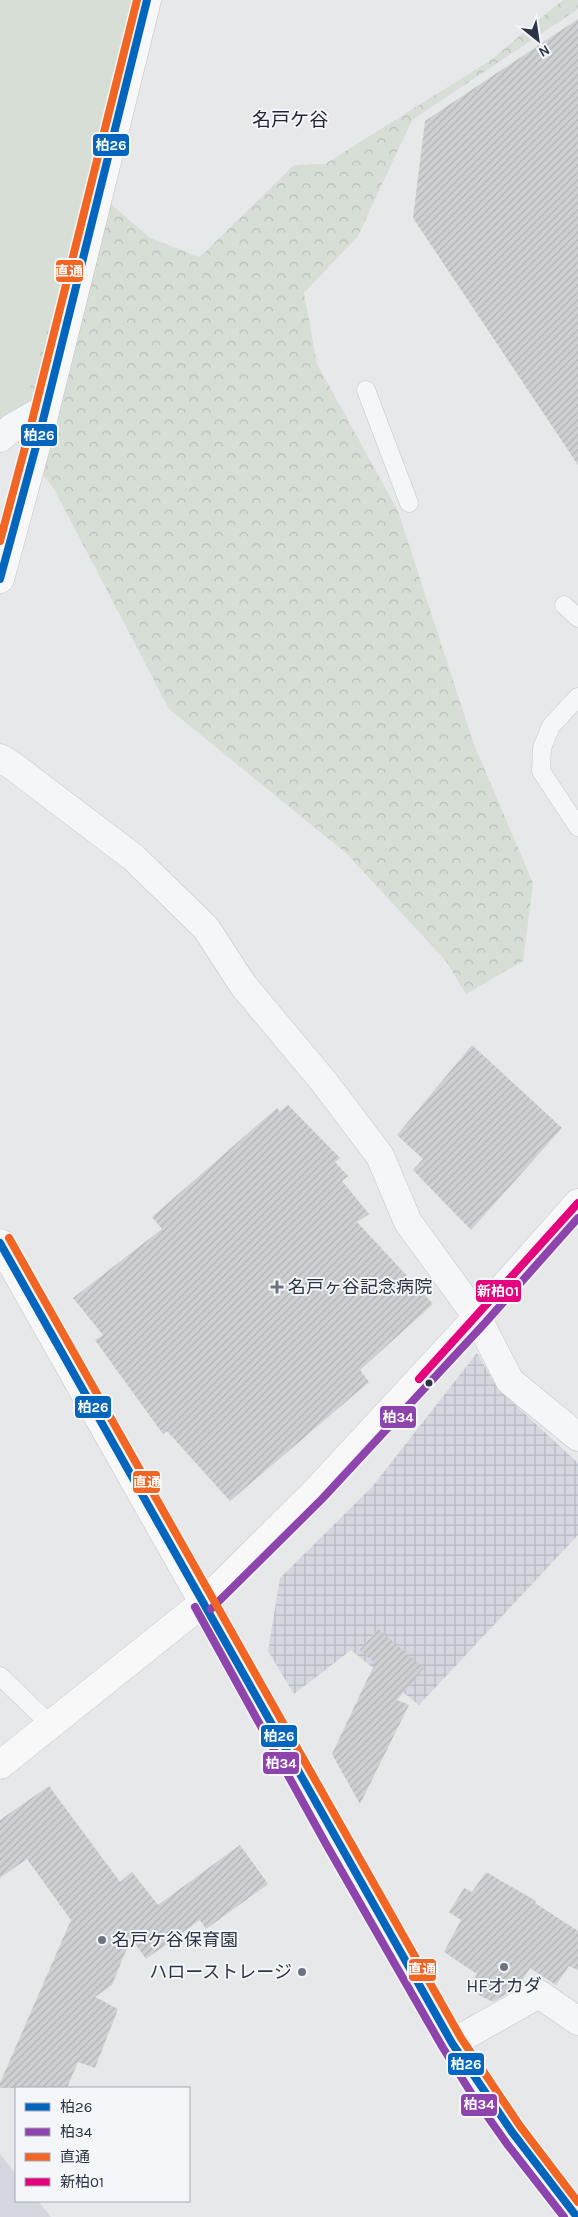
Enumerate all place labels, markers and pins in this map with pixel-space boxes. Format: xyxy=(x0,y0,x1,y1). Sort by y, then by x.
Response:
place label: 名戸ヶ谷記念病院 xyxy=(288,1276,432,1298)
marker: 名戸ヶ谷記念病院 xyxy=(270,1280,284,1294)
unlabelled marker xyxy=(424,1378,434,1388)
place label: 名戸ケ谷保育園 xyxy=(112,1929,238,1951)
marker: 名戸ケ谷保育園 xyxy=(96,1934,108,1946)
place label: ハローストレージ xyxy=(149,1961,292,1983)
marker: HFオカダ xyxy=(498,1961,510,1973)
marker: ハローストレージ xyxy=(296,1966,308,1978)
place label: HFオカダ xyxy=(466,1975,542,1997)

